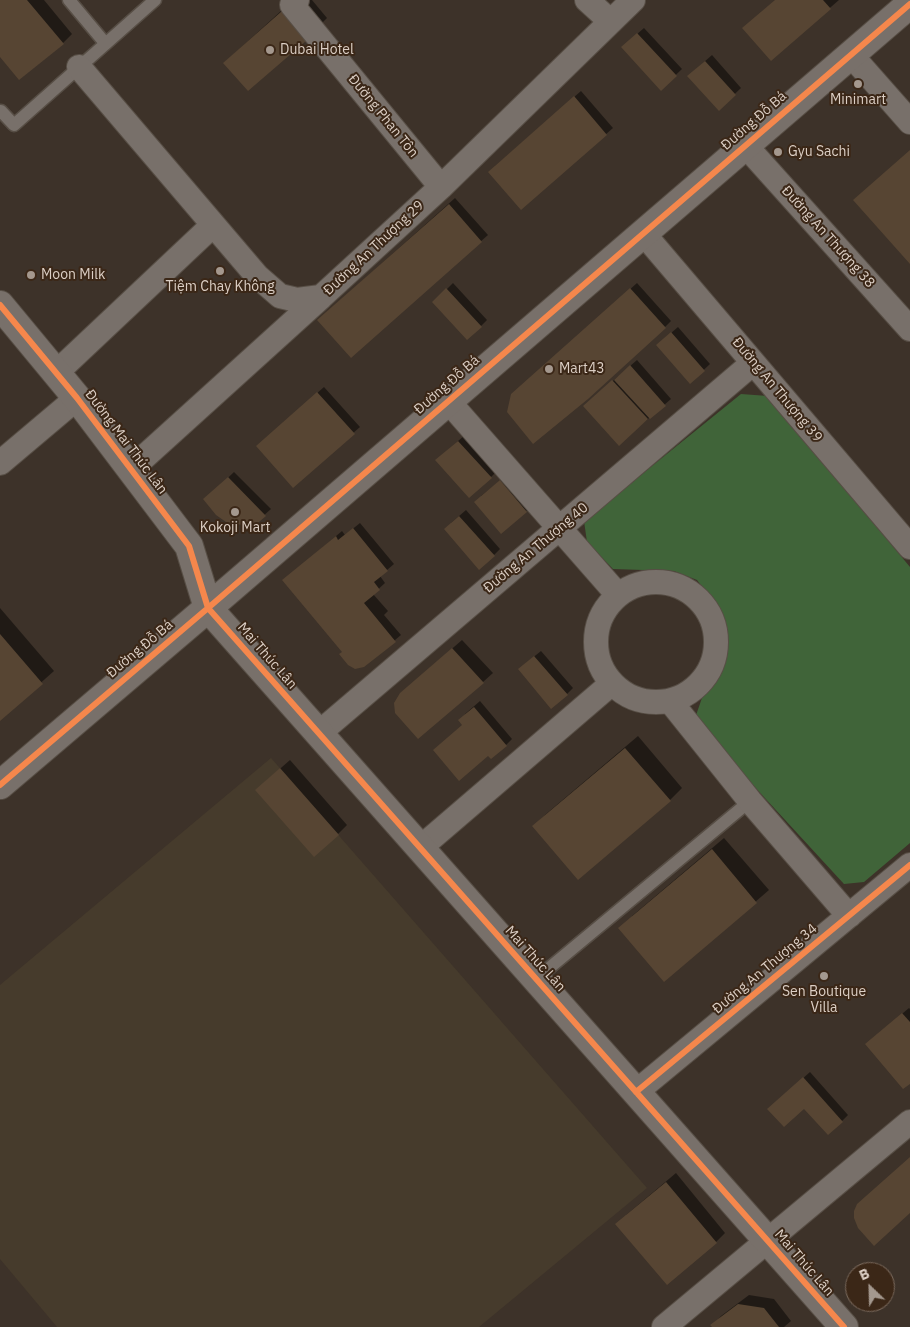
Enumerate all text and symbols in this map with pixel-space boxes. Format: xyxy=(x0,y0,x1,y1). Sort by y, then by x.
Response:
place label: Dubai Hotel xyxy=(280,42,354,58)
marker: Dubai Hotel xyxy=(264,44,276,56)
street label: Đường Phan Tôn xyxy=(344,71,422,161)
marker: Minimart xyxy=(852,78,864,90)
street label: Đường Đỗ Bá xyxy=(718,88,790,154)
place label: Minimart xyxy=(830,92,886,108)
place label: Gyu Sachi xyxy=(788,144,850,160)
marker: Gyu Sachi xyxy=(772,146,784,158)
street label: Đường An Thượng 38 xyxy=(778,183,878,291)
street label: Đường An Thượng 29 xyxy=(320,197,428,299)
marker: Tiệm Chay Không xyxy=(214,265,226,277)
place label: Moon Milk xyxy=(41,267,105,283)
marker: Moon Milk xyxy=(25,269,37,281)
place label: Tiệm Chay Không xyxy=(165,279,275,295)
street label: Đường An Thượng 39 xyxy=(728,334,826,446)
street label: Đường Đỗ Bá xyxy=(411,352,483,418)
place label: Mart43 xyxy=(559,361,605,377)
marker: Mart43 xyxy=(543,363,555,375)
street label: Đường Mai Thúc Lân xyxy=(81,387,171,497)
street label: Đường An Thượng 40 xyxy=(480,499,592,597)
marker: Kokoji Mart xyxy=(229,506,241,518)
place label: Kokoji Mart xyxy=(200,520,270,536)
street label: Đường Đỗ Bá xyxy=(104,617,176,681)
street label: Mai Thúc Lân xyxy=(234,619,300,693)
street label: Đường An Thượng 34 xyxy=(709,920,821,1018)
street label: Mai Thúc Lân xyxy=(501,923,569,995)
marker: Sen Boutique Villa xyxy=(818,970,830,982)
place label: Sen Boutique Villa xyxy=(782,984,866,1016)
street label: Mai Thúc Lân xyxy=(771,1226,837,1300)
north arrow xyxy=(845,1262,895,1312)
text: B xyxy=(856,1264,872,1284)

